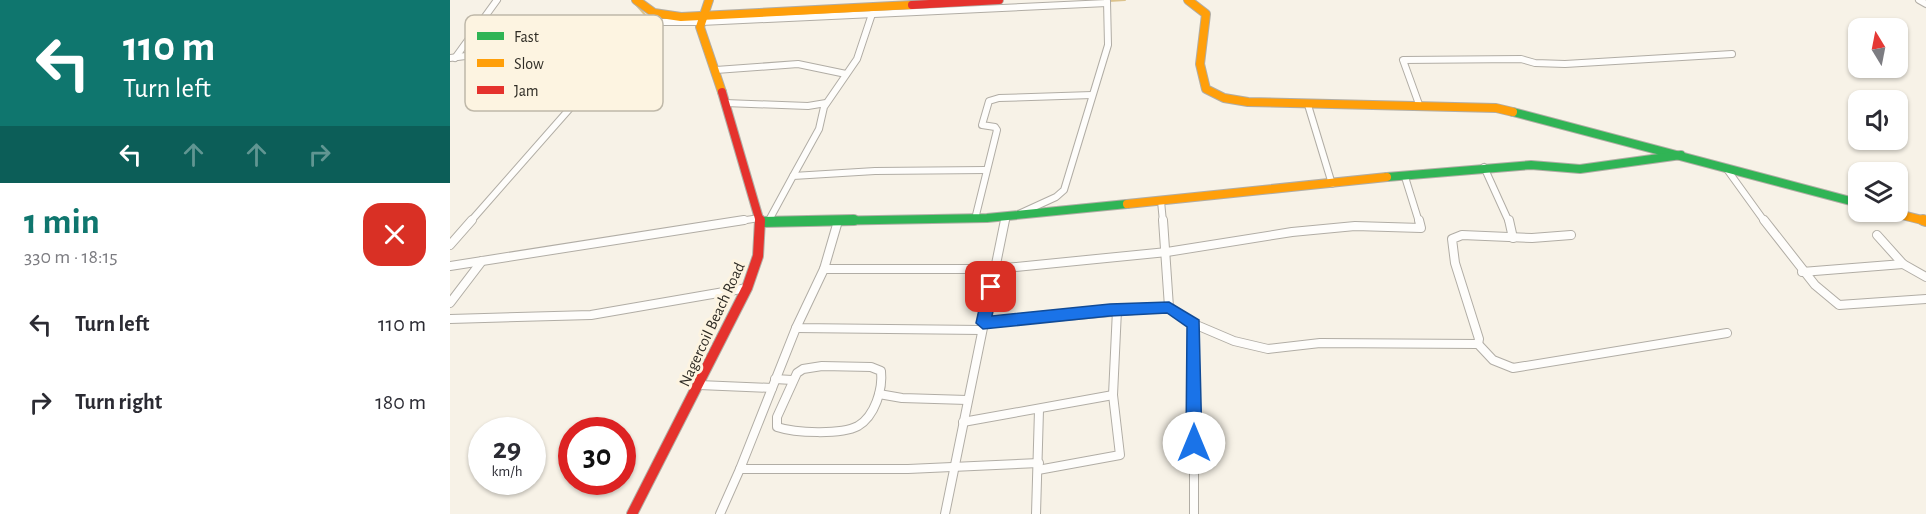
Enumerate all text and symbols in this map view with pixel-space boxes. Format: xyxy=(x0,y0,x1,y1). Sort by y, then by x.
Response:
legend xyxy=(465,15,663,111)
north arrow xyxy=(1848,18,1908,78)
map controls xyxy=(1848,18,1908,222)
icon: left xyxy=(24,24,102,102)
text: 110 m xyxy=(123,26,215,68)
text: Fast xyxy=(514,29,539,45)
text: Slow xyxy=(514,56,544,72)
text: Turn left xyxy=(123,75,211,102)
text: Jam xyxy=(514,83,539,99)
button: sound xyxy=(1848,90,1908,150)
icon: left xyxy=(114,138,147,171)
icon: ahead xyxy=(177,138,210,171)
icon: ahead xyxy=(240,138,273,171)
icon: right xyxy=(303,138,336,171)
button: layers xyxy=(1848,162,1908,222)
button: close xyxy=(363,203,426,266)
text: 1 min xyxy=(24,204,100,240)
text: 330 m · 18:15 xyxy=(24,247,118,267)
street label: Nagercoil Beach Road xyxy=(676,260,748,389)
pin xyxy=(965,261,1016,312)
icon: arrive xyxy=(974,270,1007,303)
icon: left xyxy=(24,308,57,341)
text: Turn left xyxy=(75,313,149,335)
text: 110 m xyxy=(378,313,426,335)
icon: right xyxy=(24,386,57,419)
text: Turn right xyxy=(75,391,162,413)
text: 180 m xyxy=(375,391,426,413)
position arrow xyxy=(1162,411,1226,475)
speed limit sign: 30 xyxy=(558,417,636,495)
text: 29 xyxy=(493,434,521,464)
text: km/h xyxy=(492,464,522,479)

